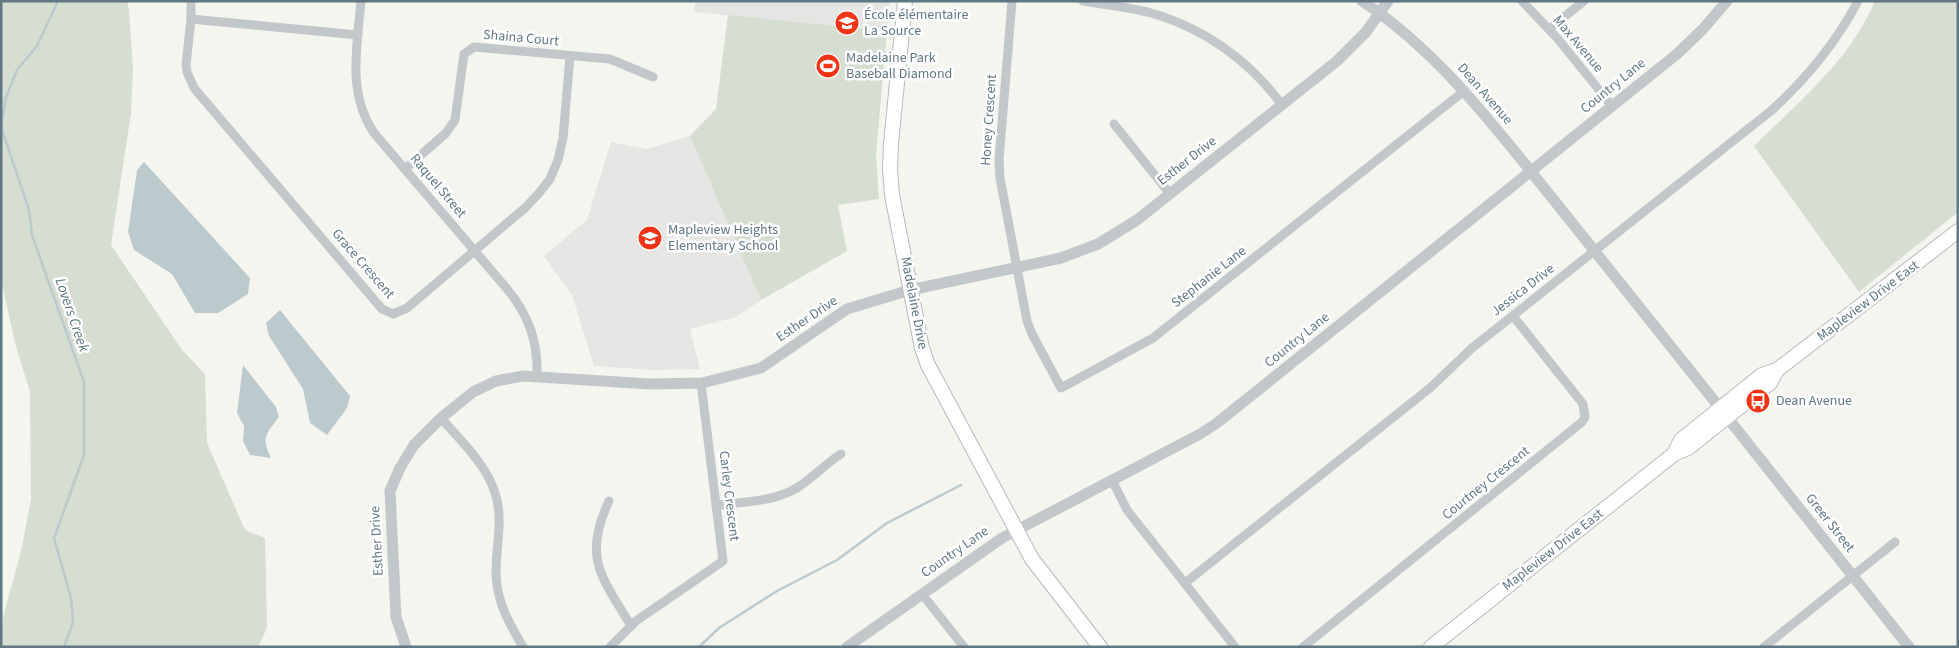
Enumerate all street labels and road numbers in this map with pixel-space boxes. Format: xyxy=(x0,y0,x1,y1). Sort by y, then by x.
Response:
street label: Max Avenue xyxy=(1548,11,1608,77)
street label: Shaina Court xyxy=(482,25,560,51)
street label: Country Lane xyxy=(1576,53,1650,119)
street label: Dean Avenue xyxy=(1453,59,1518,129)
street label: Honey Crescent xyxy=(976,73,1002,166)
street label: Esther Drive xyxy=(1153,131,1221,191)
street label: Raquel Street xyxy=(405,149,471,223)
street label: Grace Crescent xyxy=(327,225,399,304)
street label: Stephanie Lane xyxy=(1167,241,1251,313)
street label: Madelaine Drive xyxy=(895,255,933,351)
street label: Mapleview Drive East xyxy=(1813,256,1923,346)
street label: Jessica Drive xyxy=(1487,259,1559,321)
street label: Esther Drive xyxy=(772,291,842,347)
street label: Country Lane xyxy=(1260,307,1334,373)
street label: Courtney Crescent xyxy=(1438,441,1534,525)
street label: Carley Crescent xyxy=(714,450,744,543)
street label: Greer Street xyxy=(1801,489,1860,557)
street label: Mapleview Drive East xyxy=(1498,504,1608,596)
street label: Esther Drive xyxy=(365,505,389,577)
street label: Country Lane xyxy=(917,521,993,583)

